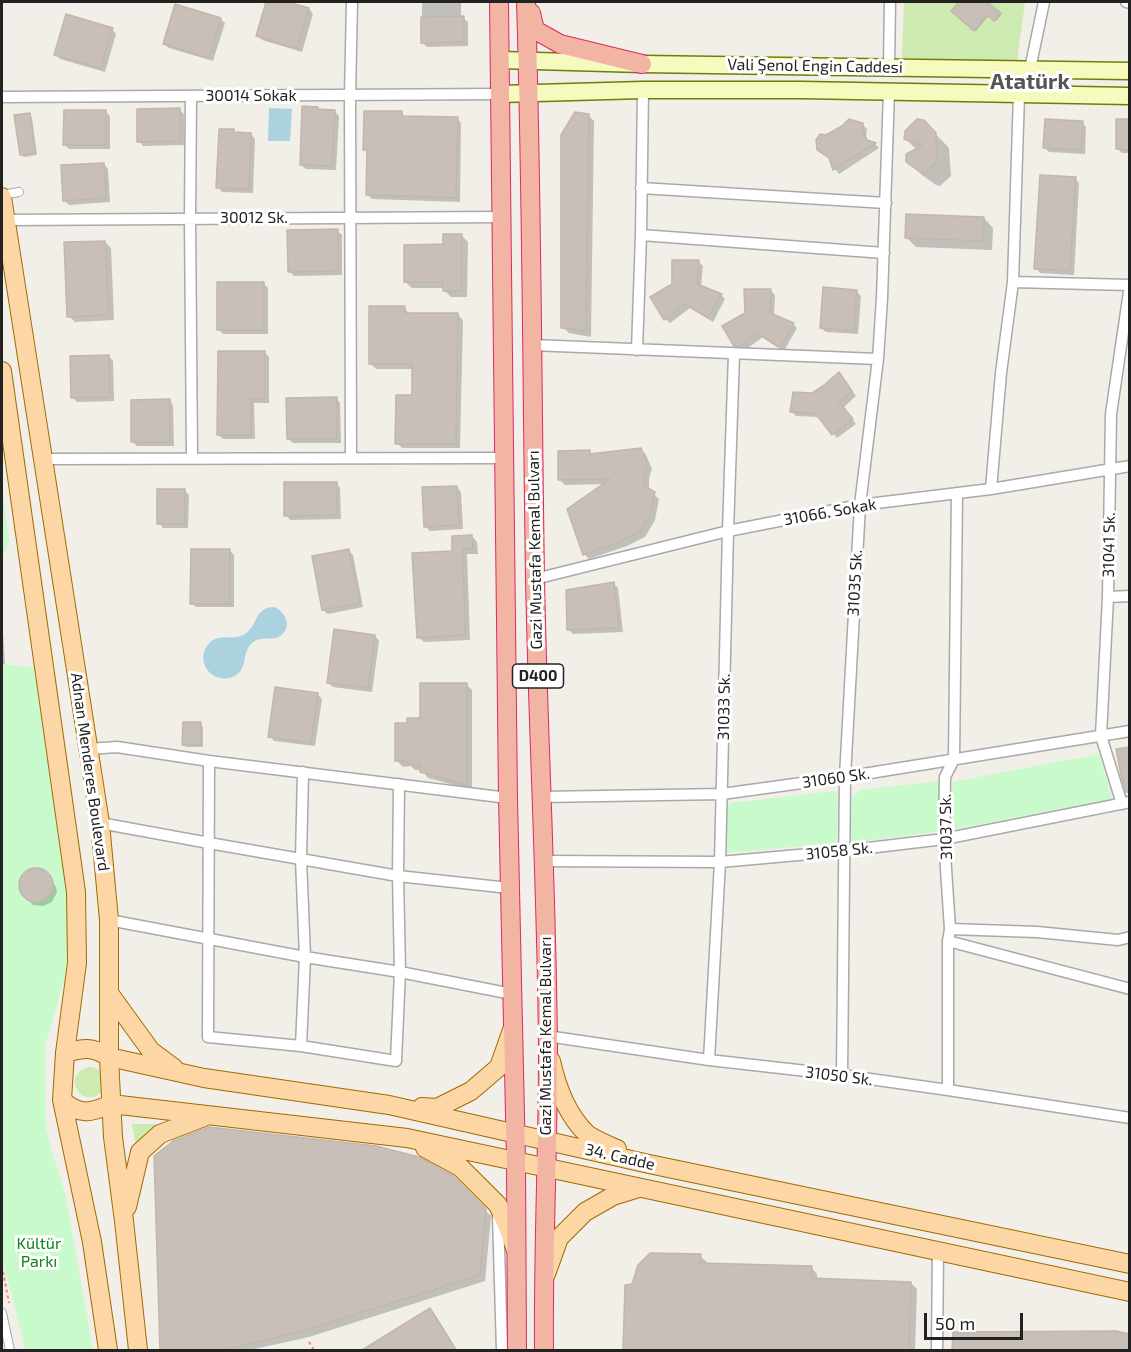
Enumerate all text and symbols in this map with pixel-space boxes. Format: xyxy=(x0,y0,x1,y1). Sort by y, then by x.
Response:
street label: Vali Şenol Engin Caddesi xyxy=(727,55,903,77)
district label: Atatürk xyxy=(990,69,1070,95)
street label: 30014 Sokak xyxy=(205,86,297,106)
street label: 30012 Sk. xyxy=(220,208,288,228)
street label: Gazi Mustafa Kemal Bulvarı xyxy=(524,450,546,650)
street label: 31066. Sokak xyxy=(782,494,878,530)
street label: 31041 Sk. xyxy=(1099,512,1119,578)
street label: 31035 Sk. xyxy=(844,549,866,617)
road number: D400 xyxy=(512,664,564,688)
street label: Adnan Menderes Boulevard xyxy=(67,672,113,872)
street label: 31033 Sk. xyxy=(714,673,734,741)
street label: 31060 Sk. xyxy=(801,764,871,792)
street label: 31037 Sk. xyxy=(936,794,956,860)
street label: 31058 Sk. xyxy=(804,838,874,864)
street label: Gazi Mustafa Kemal Bulvarı xyxy=(536,936,556,1136)
street label: 31050 Sk. xyxy=(804,1062,874,1090)
street label: 34. Cadde xyxy=(583,1140,657,1174)
park label: Kültür Parkı xyxy=(17,1234,61,1272)
scale bar xyxy=(927,1301,1026,1339)
text: 50 m xyxy=(935,1312,975,1334)

